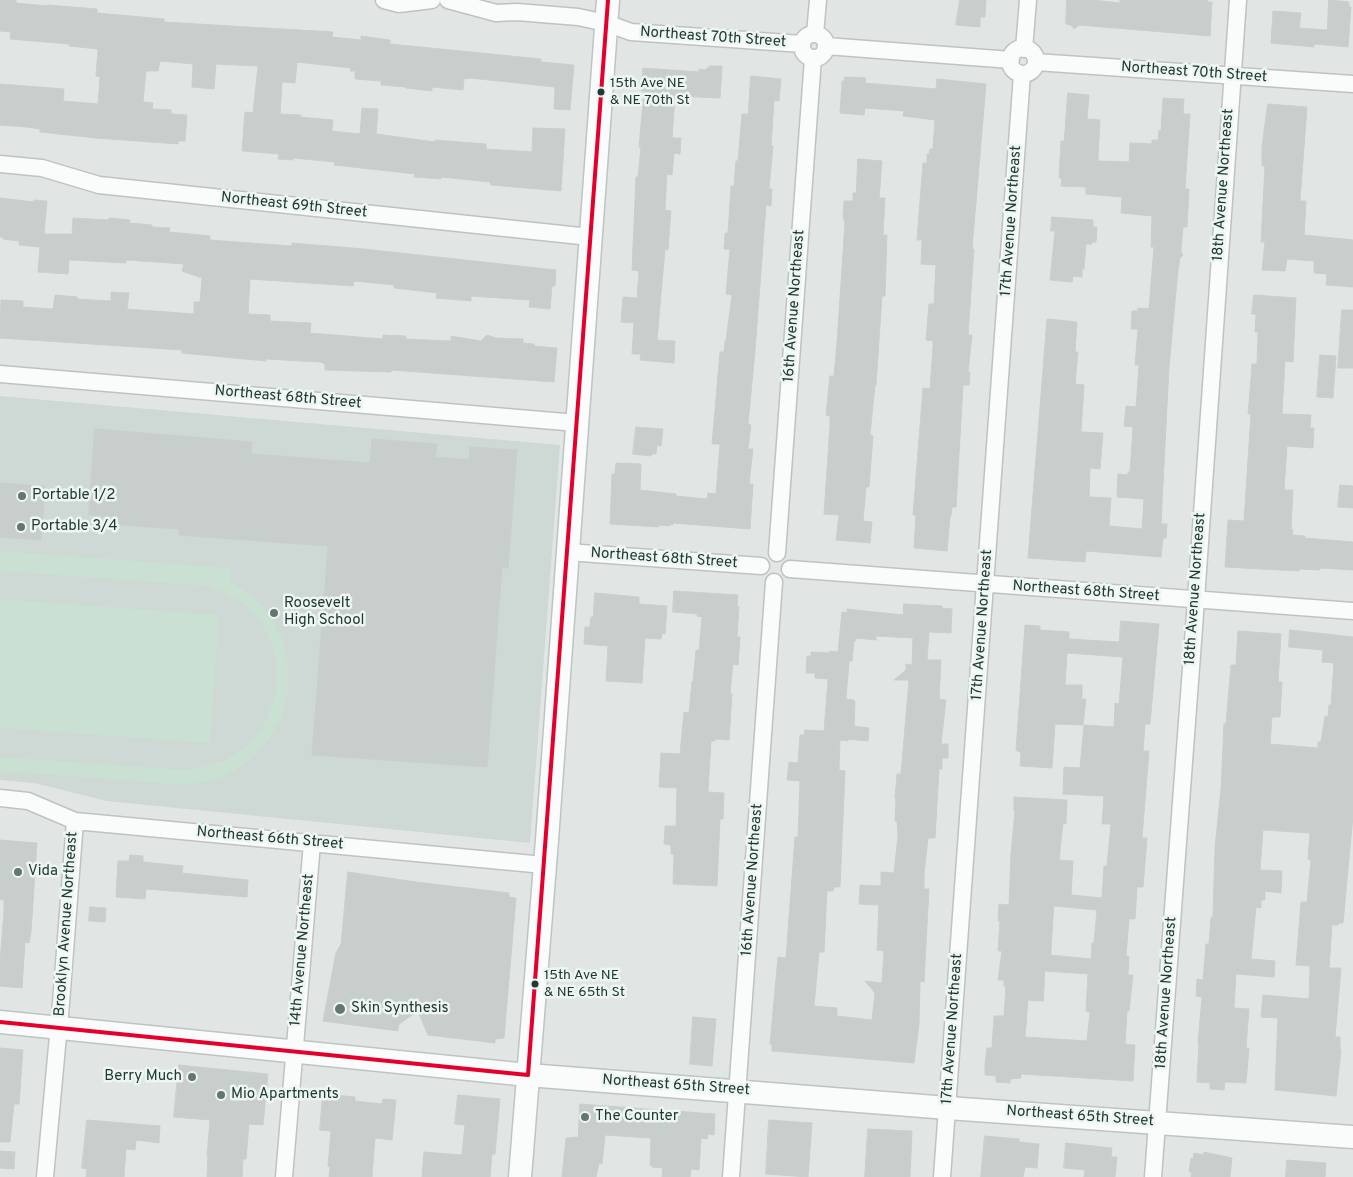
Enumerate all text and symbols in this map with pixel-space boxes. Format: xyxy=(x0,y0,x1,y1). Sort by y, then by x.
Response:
street label: Northeast 70th Street xyxy=(639,24,787,52)
street label: Northeast 70th Street xyxy=(1120,59,1268,87)
place label: 15th Ave NE & NE 70th St xyxy=(610,76,690,108)
marker: 15th Ave NE & NE 70th St xyxy=(596,87,606,97)
street label: 18th Avenue Northeast xyxy=(1210,108,1238,262)
street label: 17th Avenue Northeast xyxy=(998,145,1026,297)
street label: Northeast 69th Street xyxy=(220,189,368,223)
street label: 16th Avenue Northeast xyxy=(781,229,809,383)
street label: Northeast 68th Street xyxy=(214,383,362,413)
place label: Portable 1/2 xyxy=(32,487,115,505)
marker: Portable 1/2 xyxy=(16,490,28,502)
street label: 18th Avenue Northeast xyxy=(1182,512,1210,666)
place label: Portable 3/4 xyxy=(31,518,117,536)
marker: Portable 3/4 xyxy=(15,521,27,533)
street label: Northeast 68th Street xyxy=(590,545,738,573)
street label: 17th Avenue Northeast xyxy=(969,549,997,701)
street label: Northeast 68th Street xyxy=(1012,578,1160,606)
place label: Roosevelt High School xyxy=(284,595,365,630)
marker: Roosevelt High School xyxy=(268,607,280,619)
street label: 16th Avenue Northeast xyxy=(739,803,767,957)
street label: Northeast 66th Street xyxy=(196,824,344,854)
street label: Brooklyn Avenue Northeast xyxy=(52,831,82,1017)
place label: Vida xyxy=(28,863,58,881)
marker: Vida xyxy=(12,866,24,878)
street label: 14th Avenue Northeast xyxy=(287,873,319,1027)
street label: 18th Avenue Northeast xyxy=(1153,916,1181,1070)
street label: 17th Avenue Northeast xyxy=(939,953,967,1105)
place label: 15th Ave NE & NE 65th St xyxy=(544,968,625,1000)
marker: 15th Ave NE & NE 65th St xyxy=(530,979,540,989)
place label: Skin Synthesis xyxy=(351,1000,449,1018)
marker: Skin Synthesis xyxy=(333,1002,347,1016)
place label: Berry Much xyxy=(104,1068,182,1086)
marker: Berry Much xyxy=(186,1071,198,1083)
street label: Northeast 65th Street xyxy=(602,1072,750,1100)
place label: Mio Apartments xyxy=(231,1086,339,1104)
marker: Mio Apartments xyxy=(215,1089,227,1101)
street label: Northeast 65th Street xyxy=(1006,1103,1154,1131)
place label: The Counter xyxy=(595,1108,679,1126)
marker: The Counter xyxy=(579,1111,591,1123)

